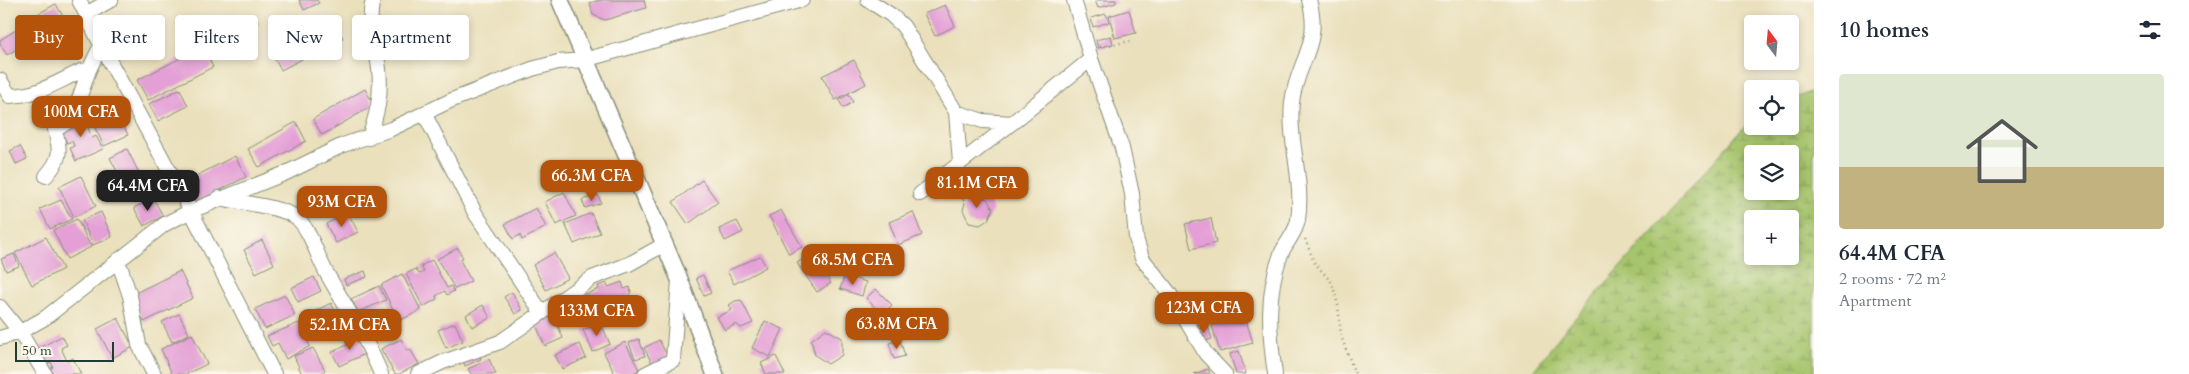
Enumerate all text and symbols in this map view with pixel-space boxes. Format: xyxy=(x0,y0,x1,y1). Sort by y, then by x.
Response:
chip: Buy xyxy=(15,15,83,60)
chip: Rent xyxy=(93,15,165,60)
chip: Filters xyxy=(175,15,258,60)
chip: New xyxy=(268,15,342,60)
chip: Apartment xyxy=(352,15,469,60)
north arrow xyxy=(1744,15,1799,70)
map controls xyxy=(1744,15,1799,265)
text: 10 homes xyxy=(1839,16,1929,45)
icon: filters xyxy=(2136,16,2164,44)
button: locate xyxy=(1744,80,1799,135)
pin: 100M CFA xyxy=(29,96,133,138)
text: 100M CFA xyxy=(43,101,119,123)
icon: home xyxy=(1957,106,2047,196)
button: layers xyxy=(1744,145,1799,200)
pin: 66.3M CFA xyxy=(535,160,649,202)
text: 66.3M CFA xyxy=(551,165,633,187)
pin: 81.1M CFA xyxy=(920,166,1034,209)
pin: 64.4M CFA xyxy=(91,170,205,212)
text: 81.1M CFA xyxy=(936,172,1018,194)
text: 64.4M CFA xyxy=(107,175,189,197)
pin: 93M CFA xyxy=(296,186,388,228)
text: 93M CFA xyxy=(308,191,376,213)
button: + xyxy=(1744,210,1799,265)
text: 64.4M CFA xyxy=(1839,239,1946,268)
pin: 68.5M CFA xyxy=(796,244,910,286)
text: 68.5M CFA xyxy=(812,249,894,271)
text: 2 rooms · 72 m² xyxy=(1839,268,1946,290)
text: Apartment xyxy=(1839,290,1912,312)
pin: 123M CFA xyxy=(1152,292,1256,334)
pin: 133M CFA xyxy=(545,294,649,337)
text: 123M CFA xyxy=(1166,297,1242,319)
text: 133M CFA xyxy=(559,300,635,322)
pin: 52.1M CFA xyxy=(293,308,407,351)
pin: 63.8M CFA xyxy=(840,308,954,350)
text: 63.8M CFA xyxy=(856,313,938,335)
text: 52.1M CFA xyxy=(309,314,391,336)
scale bar xyxy=(15,339,114,362)
text: 50 m xyxy=(22,341,52,360)

